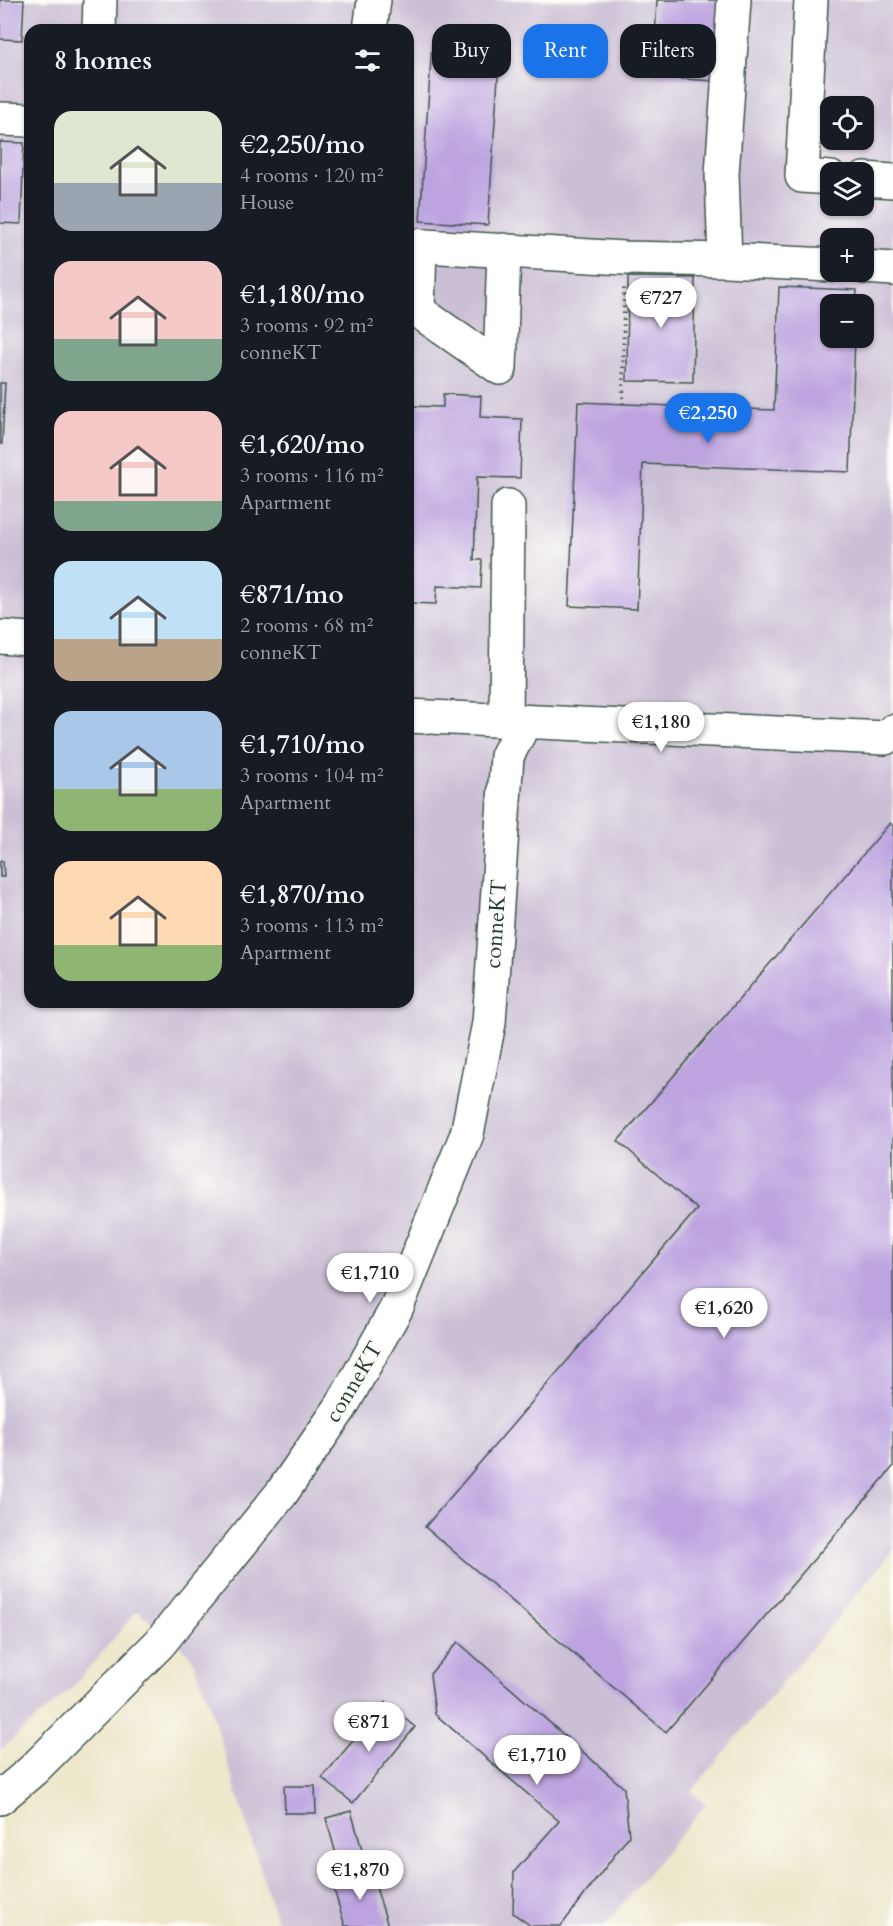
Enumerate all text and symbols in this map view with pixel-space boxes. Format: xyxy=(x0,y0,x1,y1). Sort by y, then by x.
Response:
chip: Buy xyxy=(432,24,511,78)
chip: Rent xyxy=(523,24,608,78)
chip: Filters xyxy=(620,24,716,78)
text: 8 homes xyxy=(54,43,152,78)
icon: filters xyxy=(351,44,384,77)
map controls xyxy=(820,96,874,348)
button: locate xyxy=(820,96,874,150)
text: €2,250/mo xyxy=(240,127,365,162)
icon: home xyxy=(102,135,174,207)
text: 4 rooms · 120 m² xyxy=(240,162,384,189)
button: layers xyxy=(820,162,874,216)
text: House xyxy=(240,189,294,216)
button: + xyxy=(820,228,874,282)
text: €1,180/mo xyxy=(240,277,365,312)
pin: €727 xyxy=(625,278,697,329)
text: €727 xyxy=(640,284,682,311)
icon: home xyxy=(102,285,174,357)
button: − xyxy=(820,294,874,348)
text: 3 rooms · 92 m² xyxy=(240,312,373,339)
text: conneKT xyxy=(240,339,321,366)
pin: €2,250 xyxy=(659,393,757,444)
text: €2,250 xyxy=(679,399,737,426)
text: €1,620/mo xyxy=(240,427,365,462)
icon: home xyxy=(102,435,174,507)
text: 3 rooms · 116 m² xyxy=(240,462,384,489)
text: Apartment xyxy=(240,489,331,516)
text: €871/mo xyxy=(240,577,344,612)
icon: home xyxy=(102,585,174,657)
text: 2 rooms · 68 m² xyxy=(240,612,373,639)
text: conneKT xyxy=(240,639,321,666)
pin: €1,180 xyxy=(612,702,710,753)
text: €1,180 xyxy=(632,708,690,735)
text: €1,710/mo xyxy=(240,727,365,762)
icon: home xyxy=(102,735,174,807)
text: 3 rooms · 104 m² xyxy=(240,762,384,789)
text: Apartment xyxy=(240,789,331,816)
text: €1,870/mo xyxy=(240,877,365,912)
street label: conneKT xyxy=(478,878,514,970)
icon: home xyxy=(102,885,174,957)
text: 3 rooms · 113 m² xyxy=(240,912,384,939)
text: Apartment xyxy=(240,939,331,966)
pin: €1,710 xyxy=(321,1253,419,1304)
text: €1,710 xyxy=(341,1259,399,1286)
pin: €1,620 xyxy=(675,1288,773,1339)
text: €1,620 xyxy=(695,1294,753,1321)
street label: conneKT xyxy=(318,1336,390,1428)
pin: €871 xyxy=(333,1702,405,1753)
text: €871 xyxy=(348,1708,390,1735)
pin: €1,710 xyxy=(488,1735,586,1786)
text: €1,710 xyxy=(508,1741,566,1768)
pin: €1,870 xyxy=(311,1850,409,1901)
text: €1,870 xyxy=(331,1856,389,1883)

